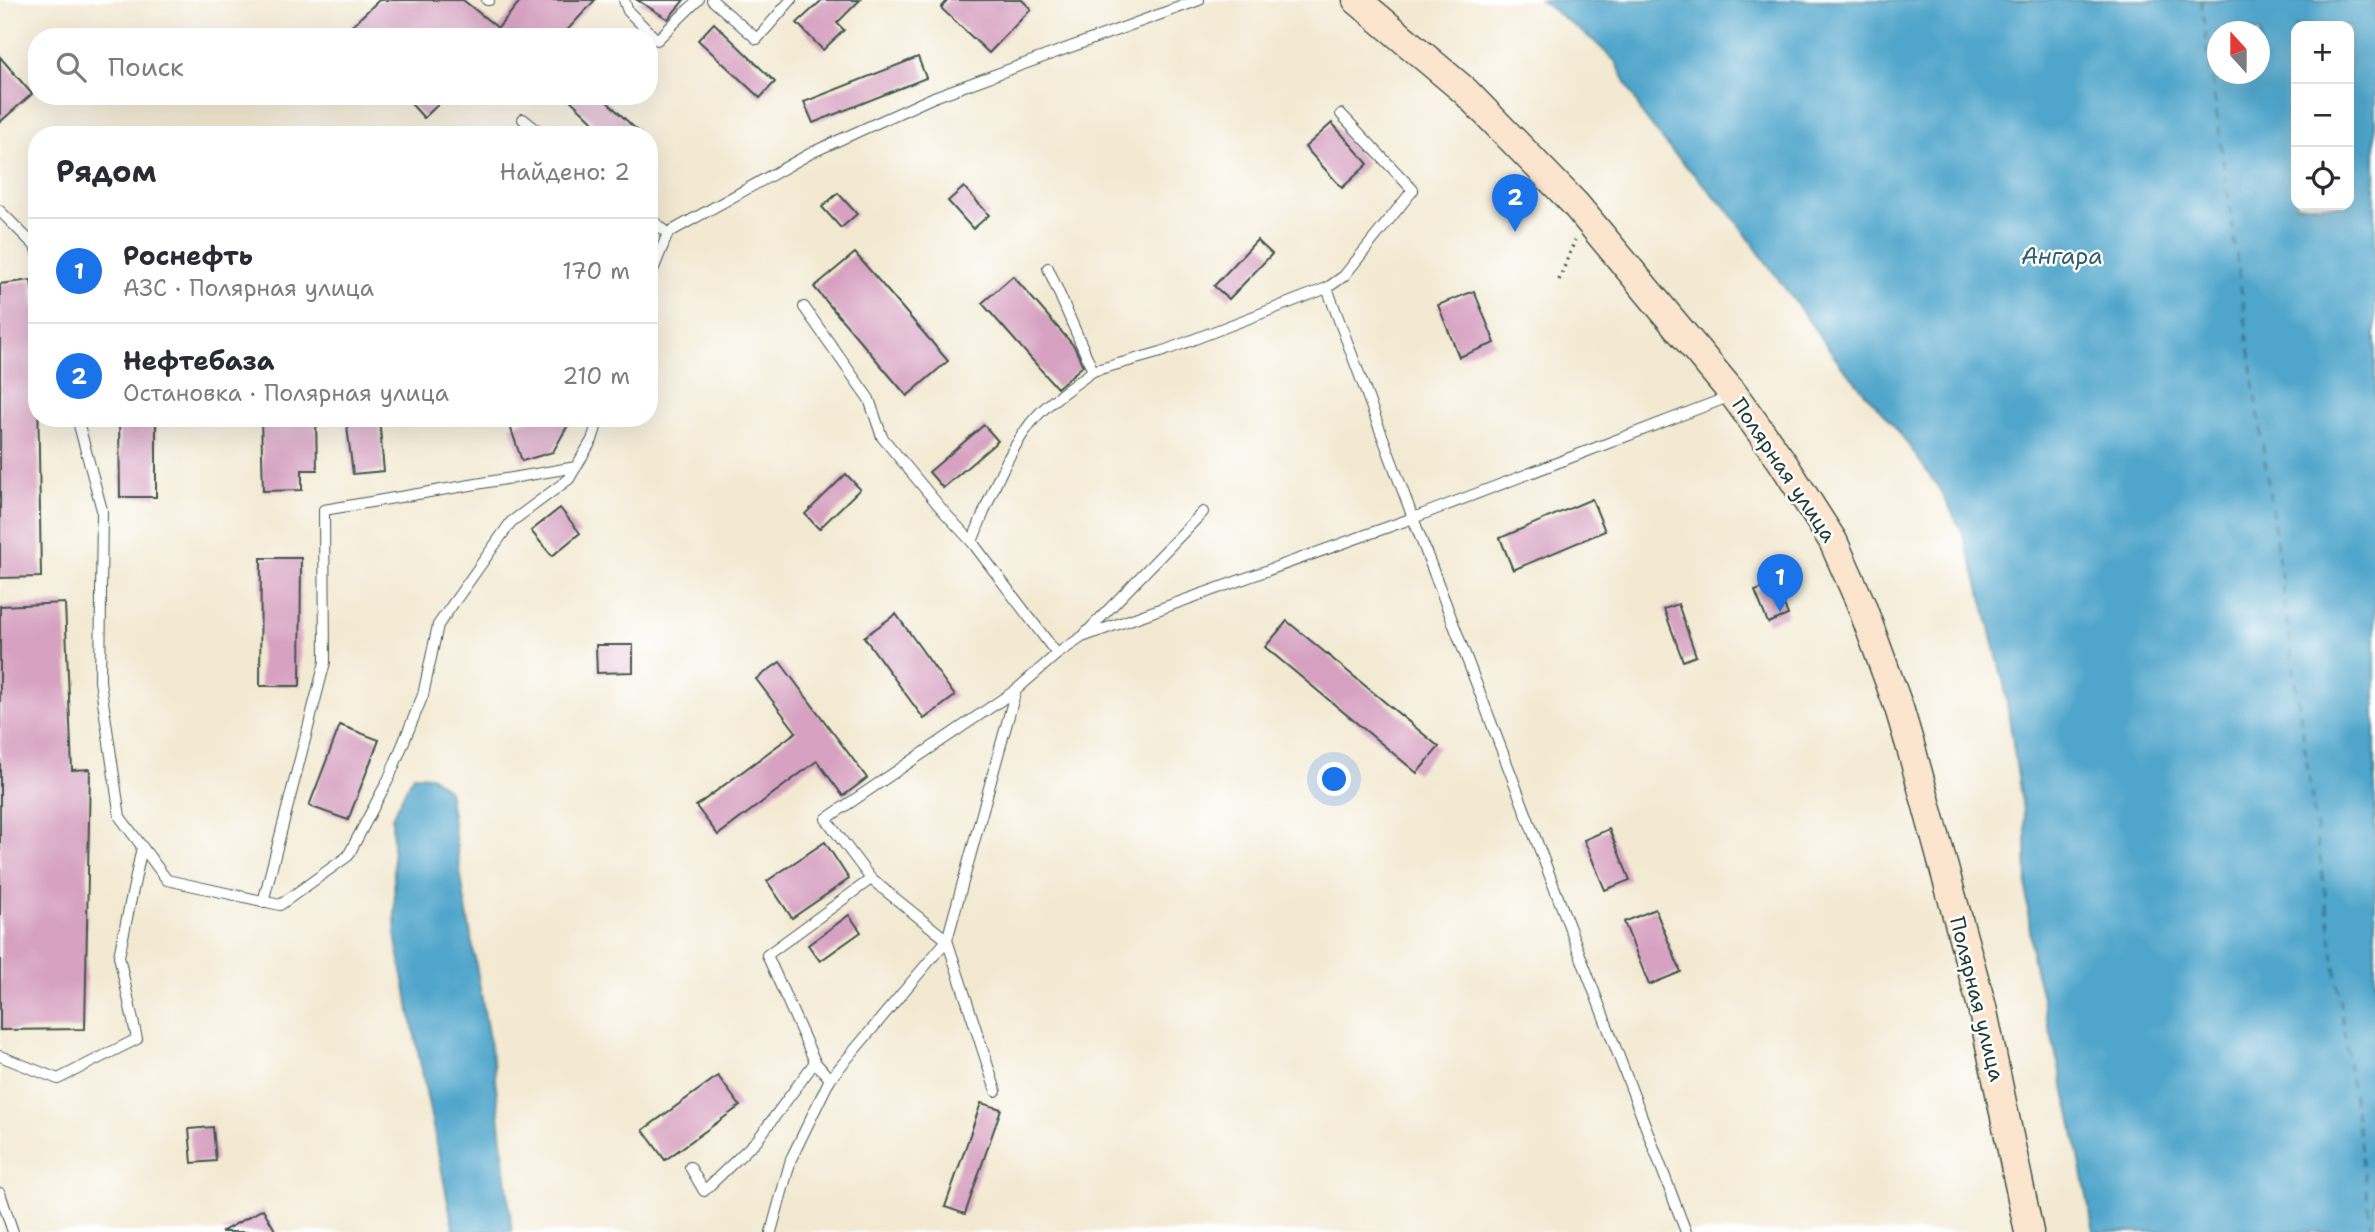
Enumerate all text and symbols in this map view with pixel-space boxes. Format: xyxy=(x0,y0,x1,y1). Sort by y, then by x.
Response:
north arrow xyxy=(2207,21,2270,84)
map controls xyxy=(2291,21,2354,210)
button: + xyxy=(2291,21,2354,84)
search box xyxy=(28,28,658,105)
icon: search xyxy=(52,48,90,86)
text: Поиск xyxy=(108,49,184,84)
button: − xyxy=(2291,84,2354,147)
button: locate xyxy=(2291,147,2354,210)
text: Рядом xyxy=(56,151,156,192)
text: Найдено: 2 xyxy=(500,157,630,187)
pin: 2 xyxy=(1492,174,1538,232)
text: Роснефть xyxy=(123,238,253,273)
water label: Ангара xyxy=(2021,241,2103,271)
text: 1 xyxy=(74,256,84,286)
text: 170 m xyxy=(562,256,630,286)
text: АЗС · Полярная улица xyxy=(123,273,374,303)
text: Нефтебаза xyxy=(123,343,275,378)
text: 2 xyxy=(71,361,87,391)
text: 210 m xyxy=(562,361,630,391)
text: Остановка · Полярная улица xyxy=(123,378,449,408)
street label: Полярная улица xyxy=(1725,392,1843,548)
pin: 1 xyxy=(1757,554,1803,612)
your location xyxy=(1317,762,1351,796)
street label: Полярная улица xyxy=(1943,914,2011,1084)

